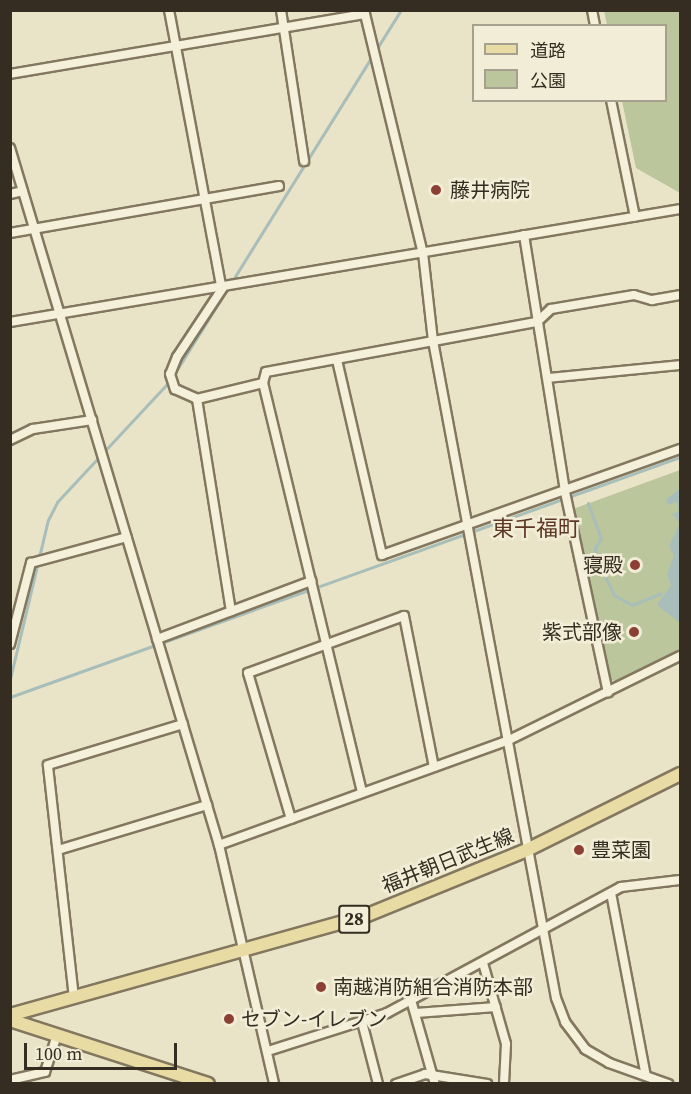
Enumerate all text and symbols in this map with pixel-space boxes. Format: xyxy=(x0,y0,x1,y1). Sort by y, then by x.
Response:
legend xyxy=(472,24,667,102)
text: 道路 xyxy=(530,38,566,63)
text: 公園 xyxy=(530,68,566,93)
place label: 藤井病院 xyxy=(450,178,530,202)
marker: 藤井病院 xyxy=(427,181,445,199)
district label: 東千福町 xyxy=(492,516,580,542)
place label: 寝殿 xyxy=(583,553,623,577)
marker: 寝殿 xyxy=(628,558,642,572)
place label: 紫式部像 xyxy=(542,620,622,644)
marker: 紫式部像 xyxy=(627,625,641,639)
street label: 福井朝日武生線 xyxy=(379,824,517,898)
place label: 豊菜園 xyxy=(591,838,651,862)
marker: 豊菜園 xyxy=(572,843,586,857)
road number: 28 xyxy=(338,904,370,934)
place label: 南越消防組合消防本部 xyxy=(333,975,533,999)
marker: 南越消防組合消防本部 xyxy=(314,980,328,994)
place label: セブン-イレブン xyxy=(241,1007,387,1031)
marker: セブン-イレブン xyxy=(222,1012,236,1026)
scale bar xyxy=(27,1031,180,1069)
text: 100 m xyxy=(35,1041,82,1066)

